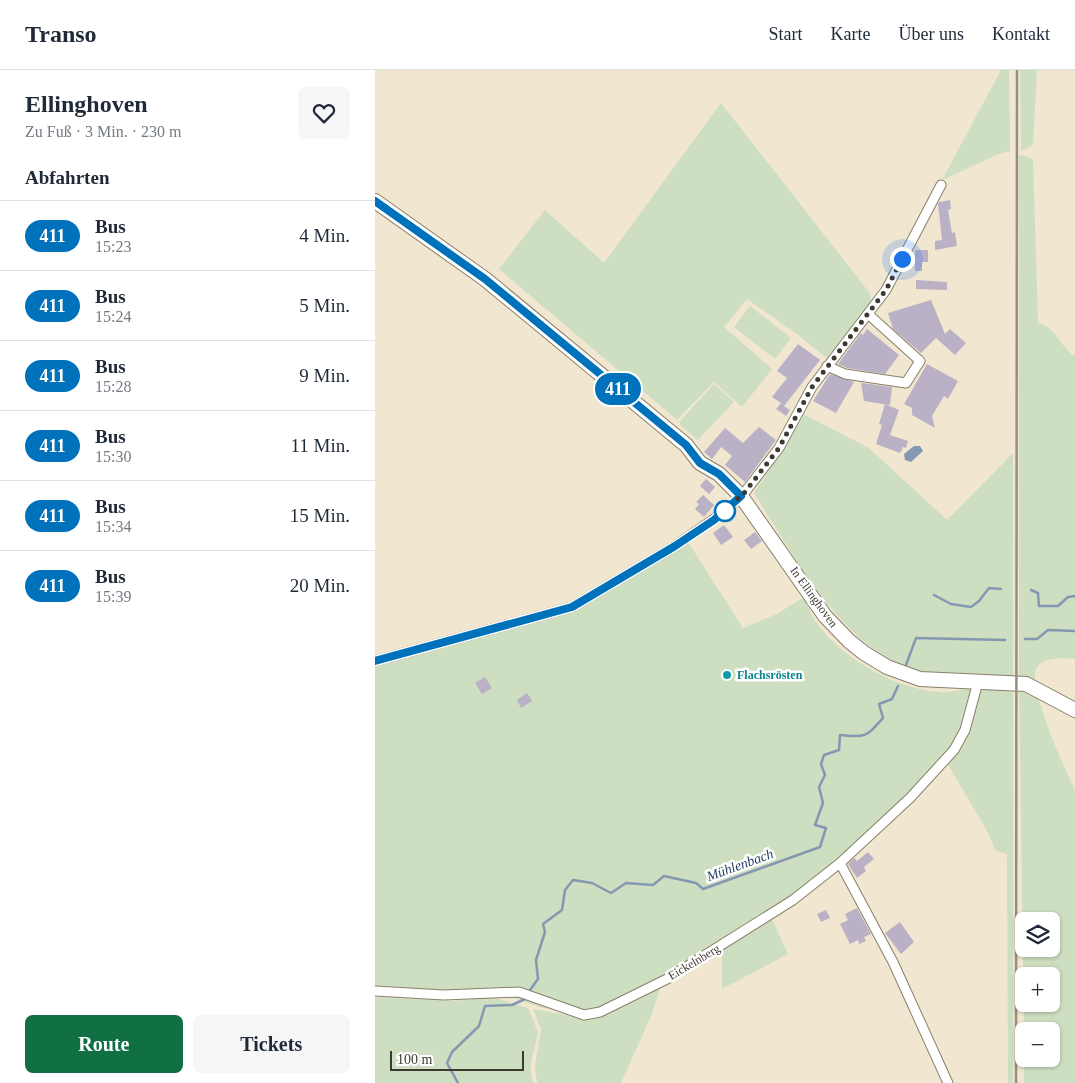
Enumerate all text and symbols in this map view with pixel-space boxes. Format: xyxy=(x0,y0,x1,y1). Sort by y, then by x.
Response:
text: Transo xyxy=(25,21,97,47)
text: Start xyxy=(769,24,803,44)
text: Karte xyxy=(831,24,871,44)
text: Über uns xyxy=(899,24,964,44)
text: Kontakt xyxy=(992,24,1050,44)
button: heart xyxy=(298,87,350,139)
text: Ellinghoven xyxy=(25,91,148,117)
text: Zu Fuß · 3 Min. · 230 m xyxy=(25,123,181,140)
text: Abfahrten xyxy=(25,167,109,188)
text: Bus xyxy=(95,216,126,237)
text: 4 Min. xyxy=(299,225,350,246)
text: 411 xyxy=(39,226,66,246)
text: 15:23 xyxy=(95,238,131,255)
your location xyxy=(890,247,915,272)
text: Bus xyxy=(95,286,126,307)
text: 5 Min. xyxy=(299,295,350,316)
text: 411 xyxy=(39,296,66,316)
text: 15:24 xyxy=(95,308,131,325)
text: Bus xyxy=(95,356,126,377)
text: 9 Min. xyxy=(299,365,350,386)
text: 411 xyxy=(39,366,66,386)
line badge: 411 xyxy=(589,373,647,405)
text: 15:28 xyxy=(95,378,131,395)
text: 411 xyxy=(605,379,631,399)
text: Bus xyxy=(95,426,126,447)
text: 11 Min. xyxy=(291,435,350,456)
text: 411 xyxy=(39,436,66,456)
text: 15:30 xyxy=(95,448,131,465)
text: Bus xyxy=(95,496,126,517)
unlabelled marker xyxy=(714,500,736,522)
text: 15 Min. xyxy=(290,505,350,526)
text: 411 xyxy=(39,506,66,526)
text: 15:34 xyxy=(95,518,131,535)
street label: In Ellinghoven xyxy=(787,564,841,630)
text: Bus xyxy=(95,566,126,587)
text: 20 Min. xyxy=(290,575,350,596)
text: 411 xyxy=(39,576,66,596)
text: 15:39 xyxy=(95,588,131,605)
place label: Flachsrösten xyxy=(737,668,803,682)
marker: Flachsrösten xyxy=(721,669,733,681)
water label: Mühlenbach xyxy=(704,846,775,884)
map controls xyxy=(1015,912,1060,1067)
button: layers xyxy=(1015,912,1060,957)
street label: Eickelnberg xyxy=(666,941,722,983)
button: + xyxy=(1015,967,1060,1012)
button: Route xyxy=(25,1015,183,1073)
button: Tickets xyxy=(193,1015,350,1073)
button: − xyxy=(1015,1022,1060,1067)
scale bar xyxy=(390,1048,524,1071)
text: 100 m xyxy=(397,1052,432,1067)

